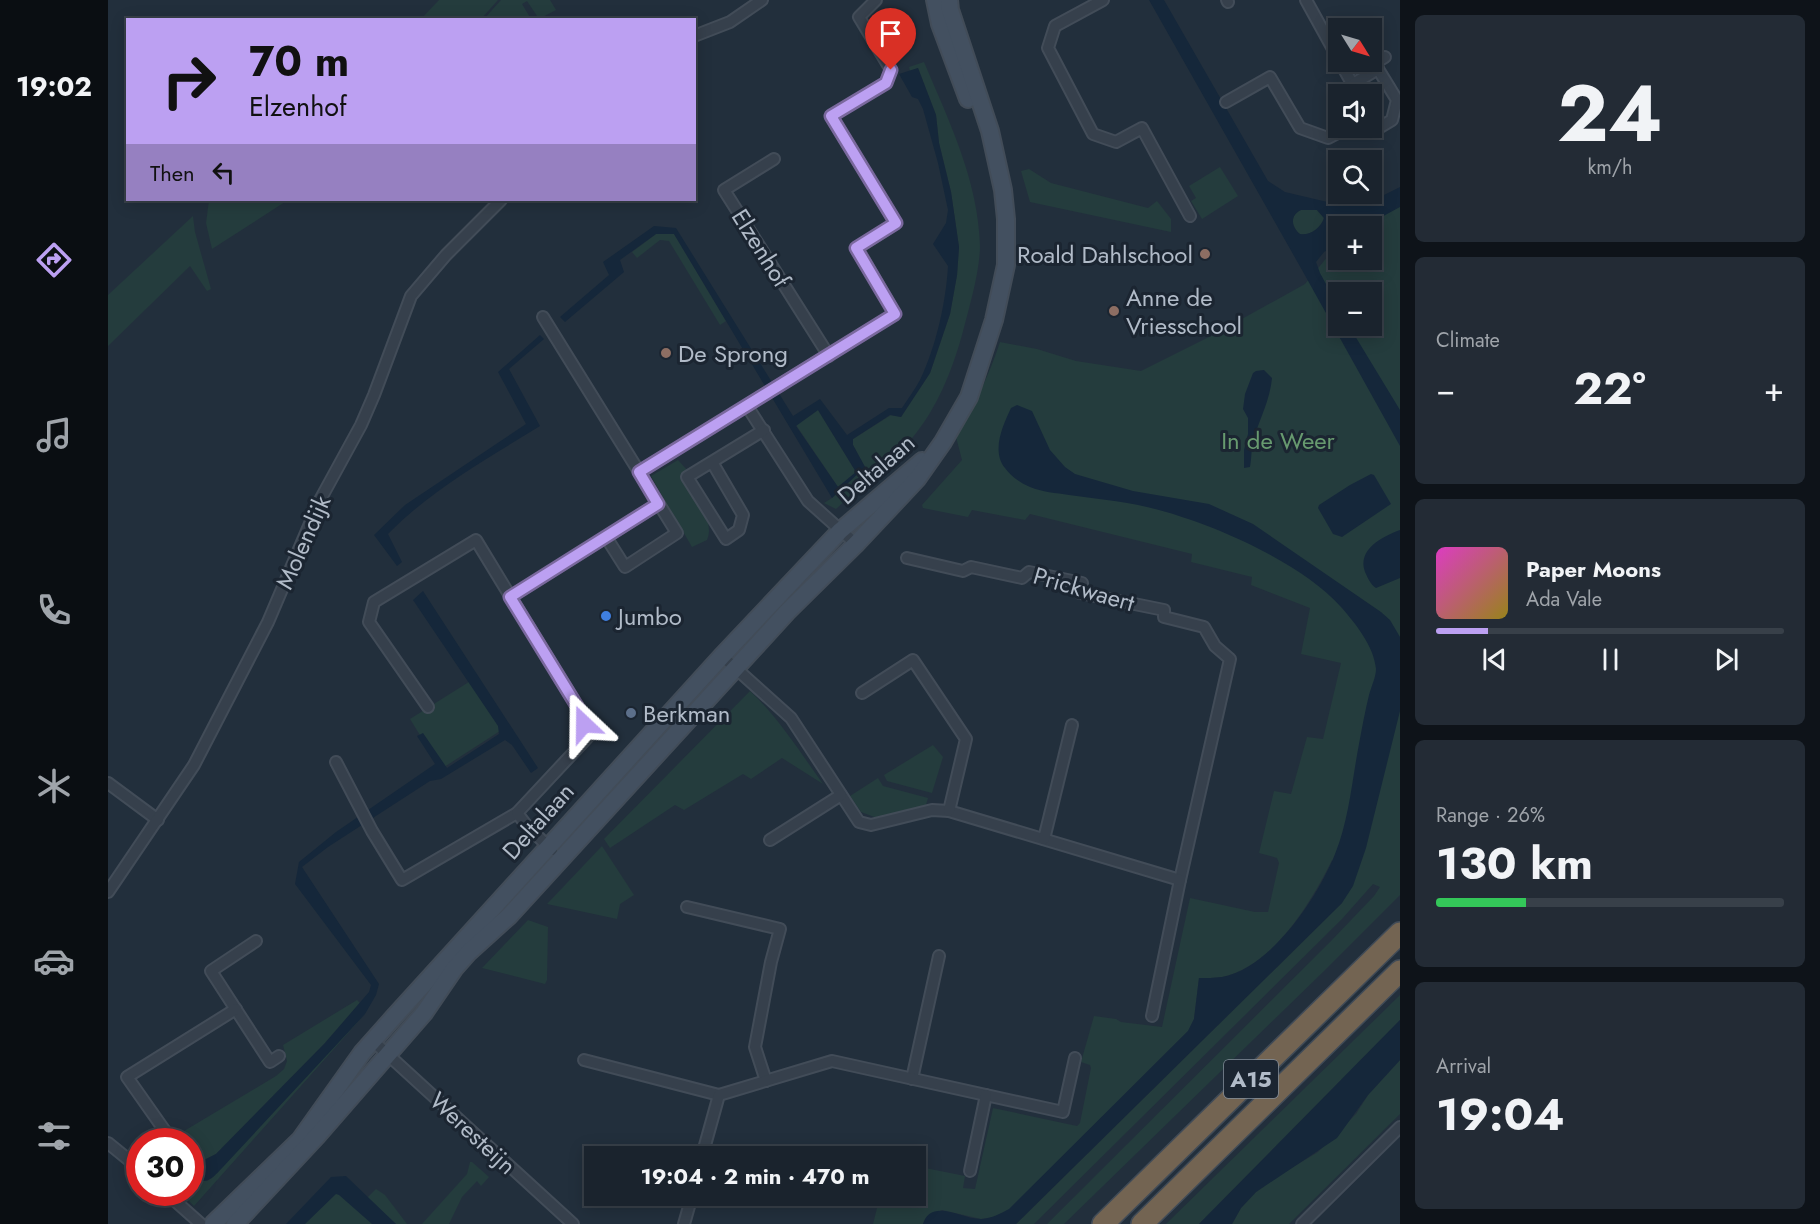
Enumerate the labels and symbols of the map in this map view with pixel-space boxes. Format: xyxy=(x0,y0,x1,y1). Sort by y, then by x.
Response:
pin xyxy=(865,8,916,70)
north arrow xyxy=(1328,18,1382,72)
street label: Elzenhof xyxy=(723,202,799,295)
place label: Roald Dahlschool xyxy=(1017,237,1193,272)
marker: Roald Dahlschool xyxy=(1198,247,1212,261)
place label: Anne de Vriesschool xyxy=(1126,280,1242,343)
marker: Anne de Vriesschool xyxy=(1107,304,1121,318)
place label: De Sprong xyxy=(678,336,788,371)
marker: De Sprong xyxy=(659,346,673,360)
park label: In de Weer xyxy=(1221,423,1336,458)
street label: Deltalaan xyxy=(830,425,922,513)
street label: Molendijk xyxy=(267,489,339,595)
street label: Prickwaert xyxy=(1029,558,1139,620)
place label: Jumbo xyxy=(615,599,682,634)
marker: Jumbo xyxy=(599,609,613,623)
position arrow xyxy=(552,692,616,756)
place label: Berkman xyxy=(643,696,730,731)
marker: Berkman xyxy=(624,706,638,720)
street label: Deltalaan xyxy=(494,775,582,867)
road number: A15 xyxy=(1224,1060,1278,1098)
street label: Weresteijn xyxy=(422,1084,524,1182)
speed limit sign: 30 xyxy=(126,1128,204,1206)

